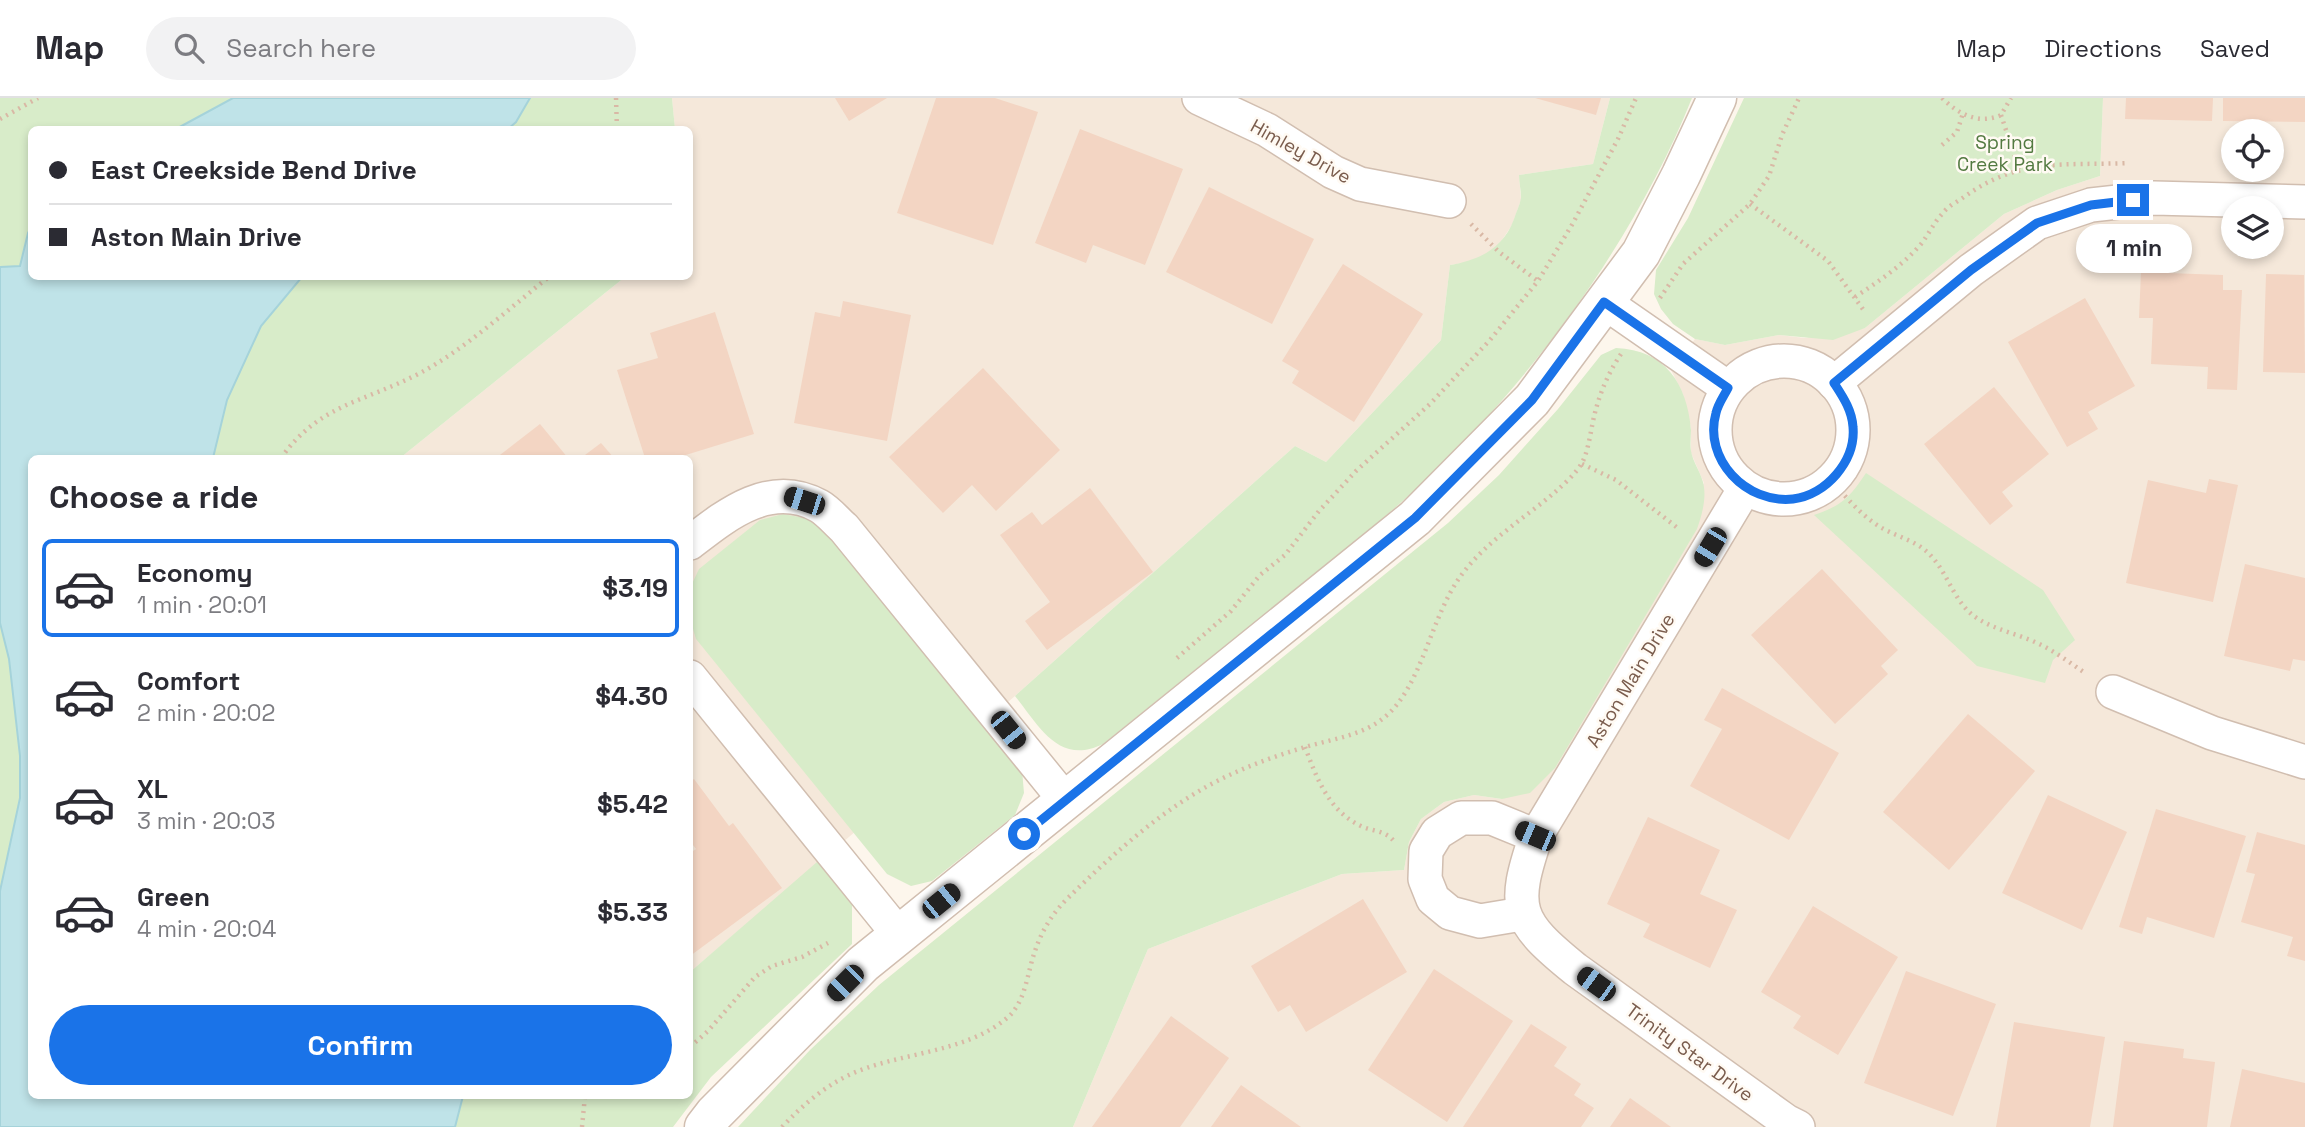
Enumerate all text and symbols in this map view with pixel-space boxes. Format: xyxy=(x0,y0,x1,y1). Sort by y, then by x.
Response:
search box xyxy=(146,17,636,80)
text: Map xyxy=(35,27,104,69)
icon: search xyxy=(170,29,208,67)
text: Search here xyxy=(226,31,376,65)
text: Map xyxy=(1956,33,2006,64)
text: Directions xyxy=(2044,33,2162,64)
text: Saved xyxy=(2200,33,2270,64)
street label: Himley Drive xyxy=(1246,114,1356,189)
map controls xyxy=(2221,119,2284,259)
button: locate xyxy=(2221,119,2284,182)
park label: Spring Creek Park xyxy=(1957,130,2053,177)
text: East Creekside Bend Drive xyxy=(91,153,417,187)
route end xyxy=(2117,184,2149,216)
button: layers xyxy=(2221,196,2284,259)
text: Aston Main Drive xyxy=(91,220,302,254)
callout: 1 min xyxy=(2075,224,2191,274)
text: 1 min xyxy=(2106,233,2162,263)
text: Choose a ride xyxy=(49,477,259,517)
car xyxy=(781,485,828,517)
car xyxy=(1691,524,1730,570)
text: Economy xyxy=(137,556,253,590)
icon: car xyxy=(53,557,116,620)
text: $3.19 xyxy=(602,571,668,605)
text: 1 min · 20:01 xyxy=(137,590,267,620)
street label: Aston Main Drive xyxy=(1580,608,1680,752)
text: Comfort xyxy=(137,664,240,698)
icon: car xyxy=(53,665,116,728)
text: $4.30 xyxy=(595,679,668,713)
text: 2 min · 20:02 xyxy=(137,698,275,728)
car xyxy=(987,707,1030,753)
text: XL xyxy=(137,772,168,806)
icon: car xyxy=(53,773,116,836)
text: $5.42 xyxy=(597,787,668,821)
text: 3 min · 20:03 xyxy=(137,806,276,836)
route start xyxy=(1008,818,1040,850)
car xyxy=(1512,818,1559,854)
text: Green xyxy=(137,880,210,914)
car xyxy=(919,880,964,922)
icon: car xyxy=(53,881,116,944)
text: $5.33 xyxy=(597,895,668,929)
text: 4 min · 20:04 xyxy=(137,914,276,944)
car xyxy=(823,961,868,1005)
car xyxy=(1573,963,1620,1005)
street label: Trinity Star Drive xyxy=(1621,998,1759,1107)
button: Confirm xyxy=(49,1005,672,1085)

